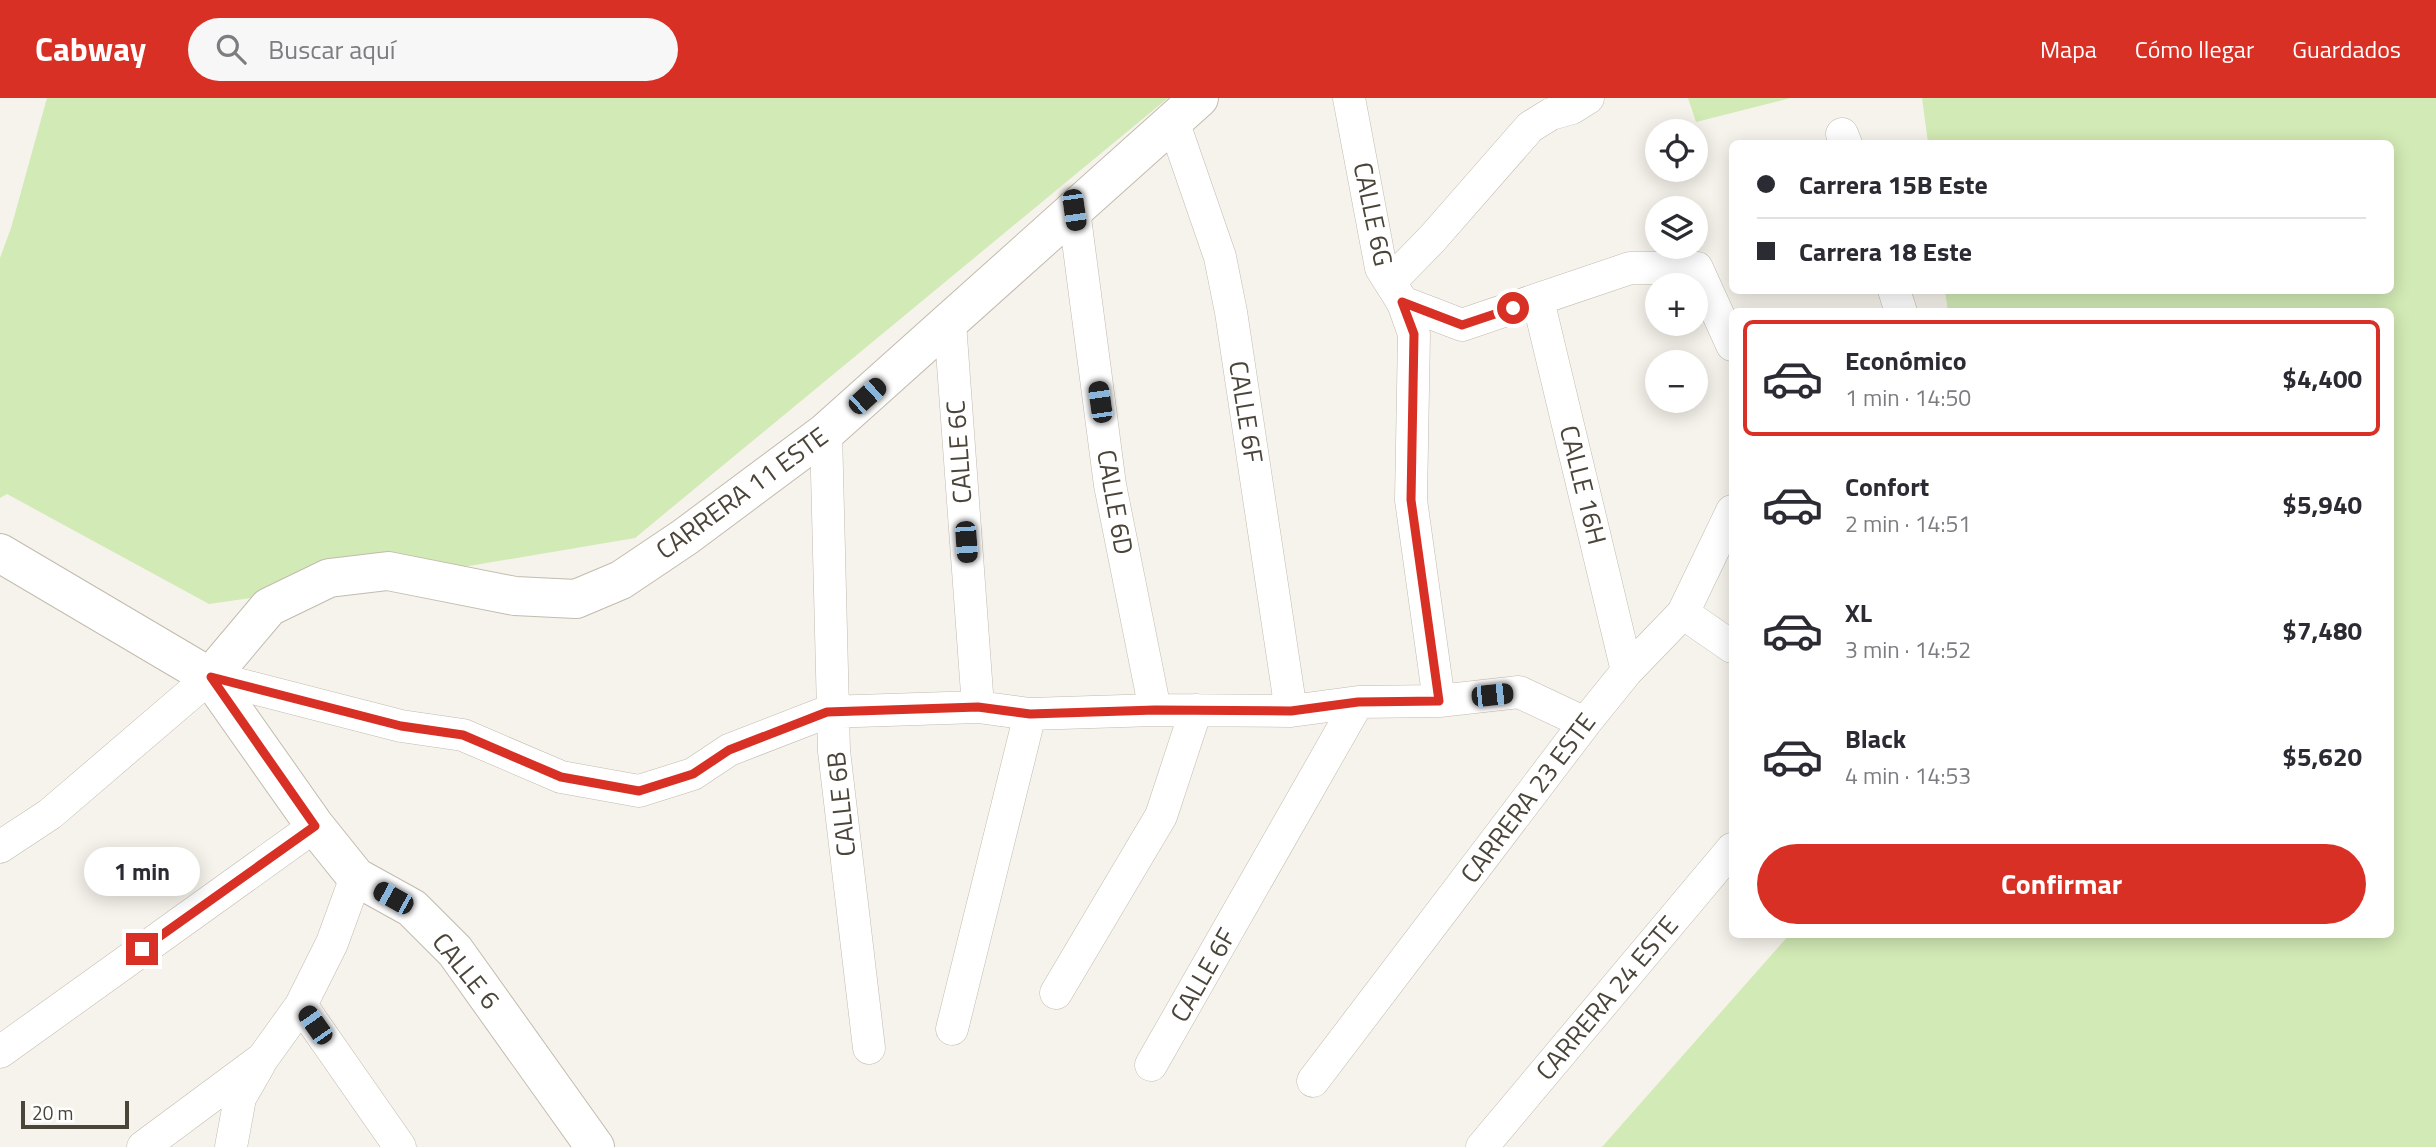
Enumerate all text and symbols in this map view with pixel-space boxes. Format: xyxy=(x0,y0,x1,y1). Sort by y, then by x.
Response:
search box xyxy=(188,18,678,81)
text: Cabway xyxy=(35,24,146,74)
icon: search xyxy=(212,30,250,68)
text: Buscar aquí xyxy=(268,30,396,69)
text: Mapa xyxy=(2040,31,2097,67)
text: Cómo llegar xyxy=(2135,31,2254,67)
text: Guardados xyxy=(2292,31,2401,67)
map controls xyxy=(1645,119,1708,413)
button: locate xyxy=(1645,119,1708,182)
street label: CALLE 6G xyxy=(1343,158,1404,269)
text: Carrera 15B Este xyxy=(1799,165,1988,204)
car xyxy=(1061,188,1088,232)
button: layers xyxy=(1645,196,1708,259)
text: Carrera 18 Este xyxy=(1799,232,1972,271)
button: + xyxy=(1645,273,1708,336)
route start xyxy=(1497,292,1529,324)
text: Económico xyxy=(1845,341,1967,380)
icon: car xyxy=(1761,347,1824,410)
button: − xyxy=(1645,350,1708,413)
street label: CALLE 6F xyxy=(1219,358,1274,466)
text: $4,400 xyxy=(2282,359,2362,398)
car xyxy=(845,374,890,418)
car xyxy=(1087,380,1114,424)
text: 1 min · 14:50 xyxy=(1845,380,1971,415)
street label: CALLE 6C xyxy=(935,399,982,505)
street label: CARRERA 11 ESTE xyxy=(648,417,836,568)
street label: CALLE 16H xyxy=(1550,421,1617,548)
street label: CALLE 6D xyxy=(1087,446,1144,557)
text: Confort xyxy=(1845,467,1929,506)
icon: car xyxy=(1761,473,1824,536)
text: $5,940 xyxy=(2282,485,2362,524)
text: 2 min · 14:51 xyxy=(1845,506,1971,541)
car xyxy=(955,520,978,564)
text: XL xyxy=(1845,593,1872,632)
icon: car xyxy=(1761,599,1824,662)
text: $7,480 xyxy=(2282,611,2362,650)
text: 3 min · 14:52 xyxy=(1845,632,1971,667)
car xyxy=(1471,682,1514,708)
street label: CARRERA 23 ESTE xyxy=(1451,704,1605,891)
text: Black xyxy=(1845,719,1906,758)
icon: car xyxy=(1761,725,1824,788)
text: $5,620 xyxy=(2282,737,2362,776)
street label: CALLE 6B xyxy=(816,750,865,858)
text: 4 min · 14:53 xyxy=(1845,758,1971,793)
button: Confirmar xyxy=(1757,844,2366,924)
callout: 1 min xyxy=(84,848,200,896)
text: 1 min xyxy=(114,854,170,889)
car xyxy=(370,879,417,917)
street label: CARRERA 24 ESTE xyxy=(1526,907,1687,1088)
street label: CALLE 6F xyxy=(1160,920,1245,1029)
street label: CALLE 6 xyxy=(423,924,510,1018)
route end xyxy=(126,933,158,965)
car xyxy=(295,1002,336,1048)
scale bar xyxy=(21,1098,130,1130)
text: 20 m xyxy=(32,1098,73,1127)

